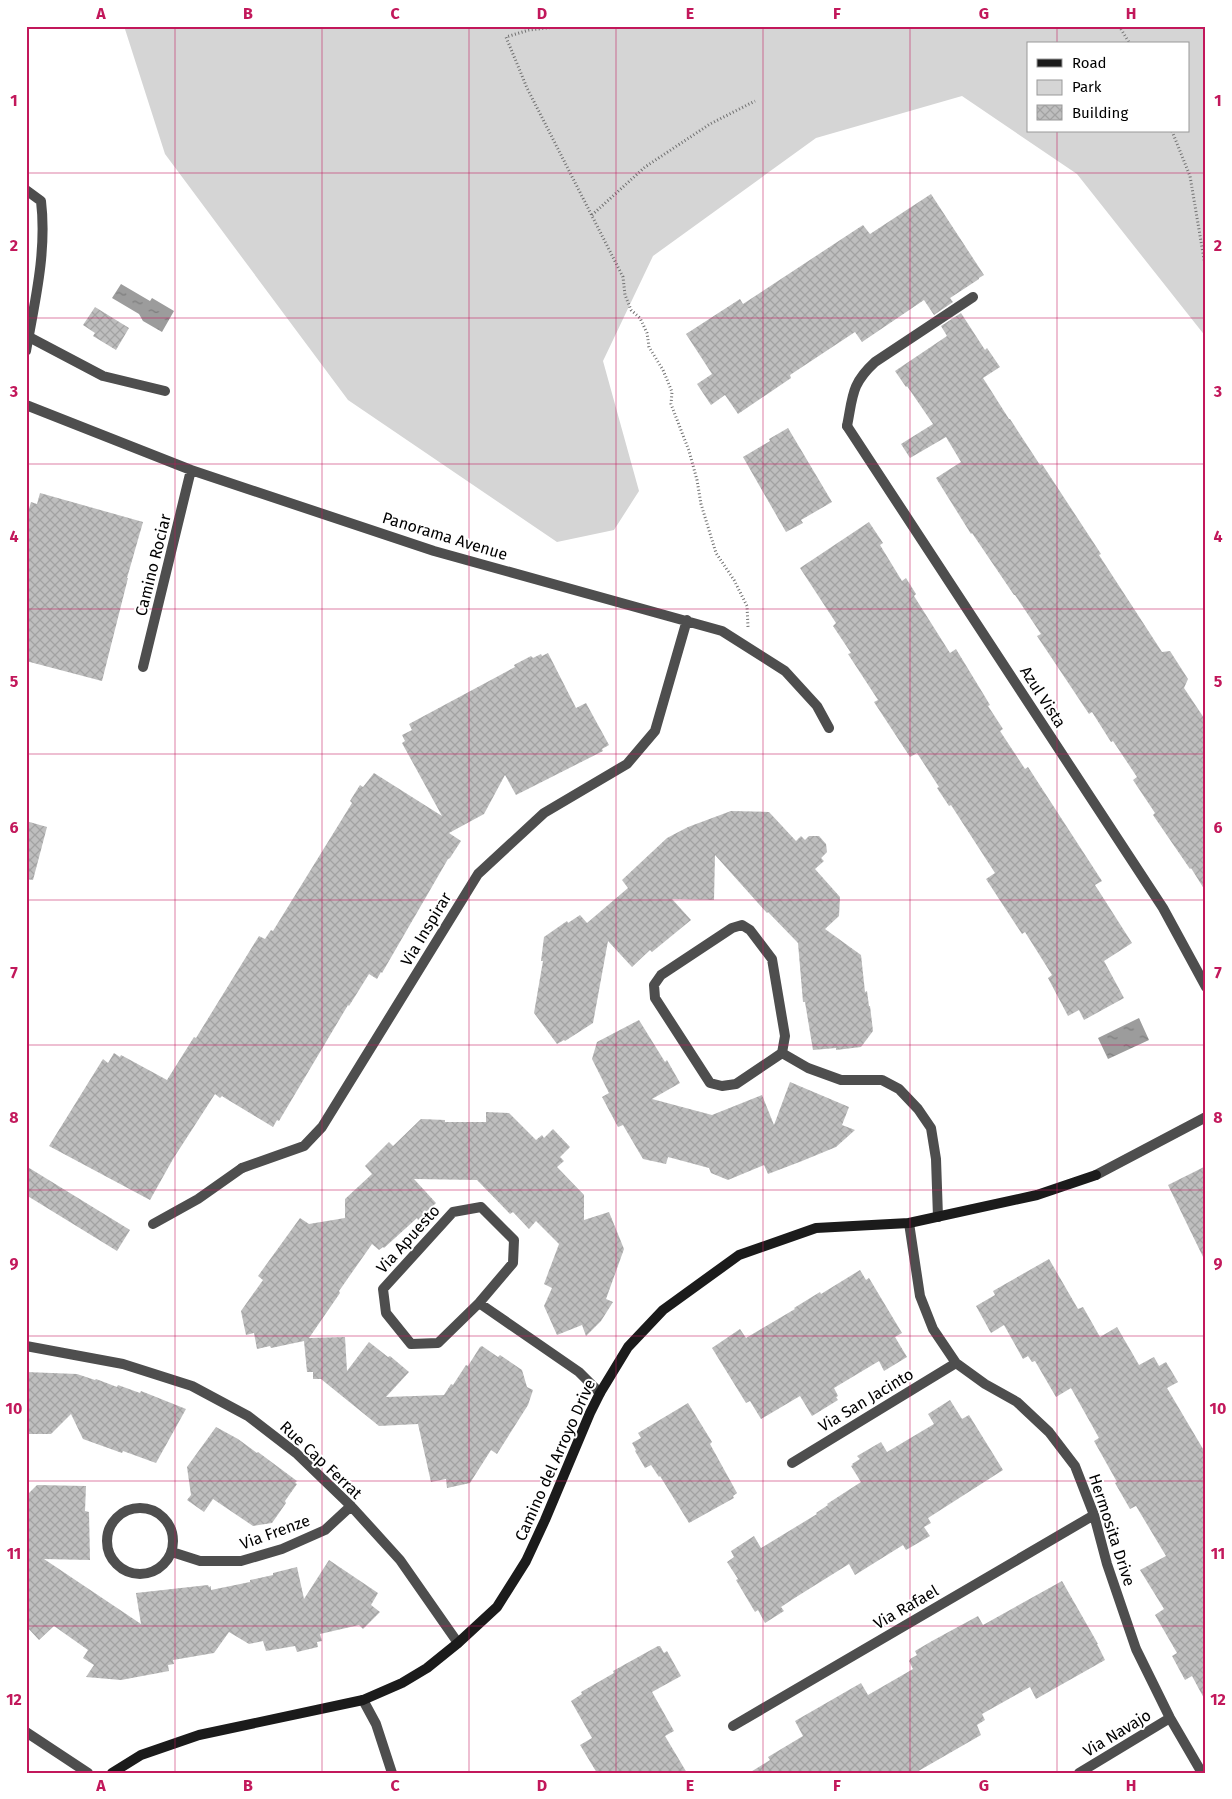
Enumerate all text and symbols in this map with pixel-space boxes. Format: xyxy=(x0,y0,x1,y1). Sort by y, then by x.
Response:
text: A xyxy=(95,4,106,23)
text: B xyxy=(243,4,253,23)
text: C xyxy=(390,4,400,23)
text: D xyxy=(537,4,547,23)
text: E xyxy=(686,4,694,23)
text: F xyxy=(833,4,841,23)
text: G xyxy=(979,4,989,23)
text: H xyxy=(1126,4,1136,23)
legend xyxy=(1027,42,1190,132)
text: Road xyxy=(1072,54,1107,72)
text: Park xyxy=(1072,78,1102,96)
text: 1 xyxy=(10,91,18,110)
text: 1 xyxy=(1214,91,1222,110)
text: Building xyxy=(1072,104,1128,122)
text: 2 xyxy=(10,236,18,255)
text: 2 xyxy=(1214,236,1222,255)
text: 3 xyxy=(9,382,18,401)
text: 3 xyxy=(1213,382,1222,401)
street label: Panorama Avenue xyxy=(380,508,510,564)
street label: Camino Rociar xyxy=(131,511,175,618)
text: 4 xyxy=(9,527,19,546)
text: 4 xyxy=(1213,527,1223,546)
street label: Azul Vista xyxy=(1016,663,1070,731)
text: 5 xyxy=(10,672,19,691)
text: 5 xyxy=(1214,672,1223,691)
text: 6 xyxy=(9,818,19,837)
text: 6 xyxy=(1213,818,1223,837)
street label: Via Inspirar xyxy=(397,888,456,969)
text: 7 xyxy=(10,963,18,982)
text: 7 xyxy=(1214,963,1222,982)
text: 8 xyxy=(9,1108,19,1127)
text: 8 xyxy=(1213,1108,1223,1127)
street label: Via Apuesto xyxy=(372,1201,444,1277)
text: 9 xyxy=(10,1254,19,1273)
text: 9 xyxy=(1214,1254,1223,1273)
street label: Via San Jacinto xyxy=(815,1364,917,1436)
street label: Camino del Arroyo Drive xyxy=(511,1376,599,1544)
text: 10 xyxy=(6,1399,22,1418)
text: 10 xyxy=(1210,1399,1226,1418)
street label: Rue Cap Ferrat xyxy=(276,1417,366,1503)
street label: Hermosita Drive xyxy=(1085,1471,1139,1589)
street label: Via Frenze xyxy=(237,1511,313,1553)
text: 11 xyxy=(7,1544,21,1563)
text: 11 xyxy=(1211,1544,1225,1563)
street label: Via Rafael xyxy=(870,1581,942,1633)
text: 12 xyxy=(6,1690,22,1709)
text: 12 xyxy=(1210,1690,1226,1709)
street label: Via Navajo xyxy=(1080,1705,1154,1761)
text: A xyxy=(95,1776,106,1795)
text: B xyxy=(243,1776,253,1795)
text: C xyxy=(390,1776,400,1795)
text: D xyxy=(537,1776,547,1795)
text: E xyxy=(686,1776,694,1795)
text: F xyxy=(833,1776,841,1795)
text: G xyxy=(979,1776,989,1795)
text: H xyxy=(1126,1776,1136,1795)

